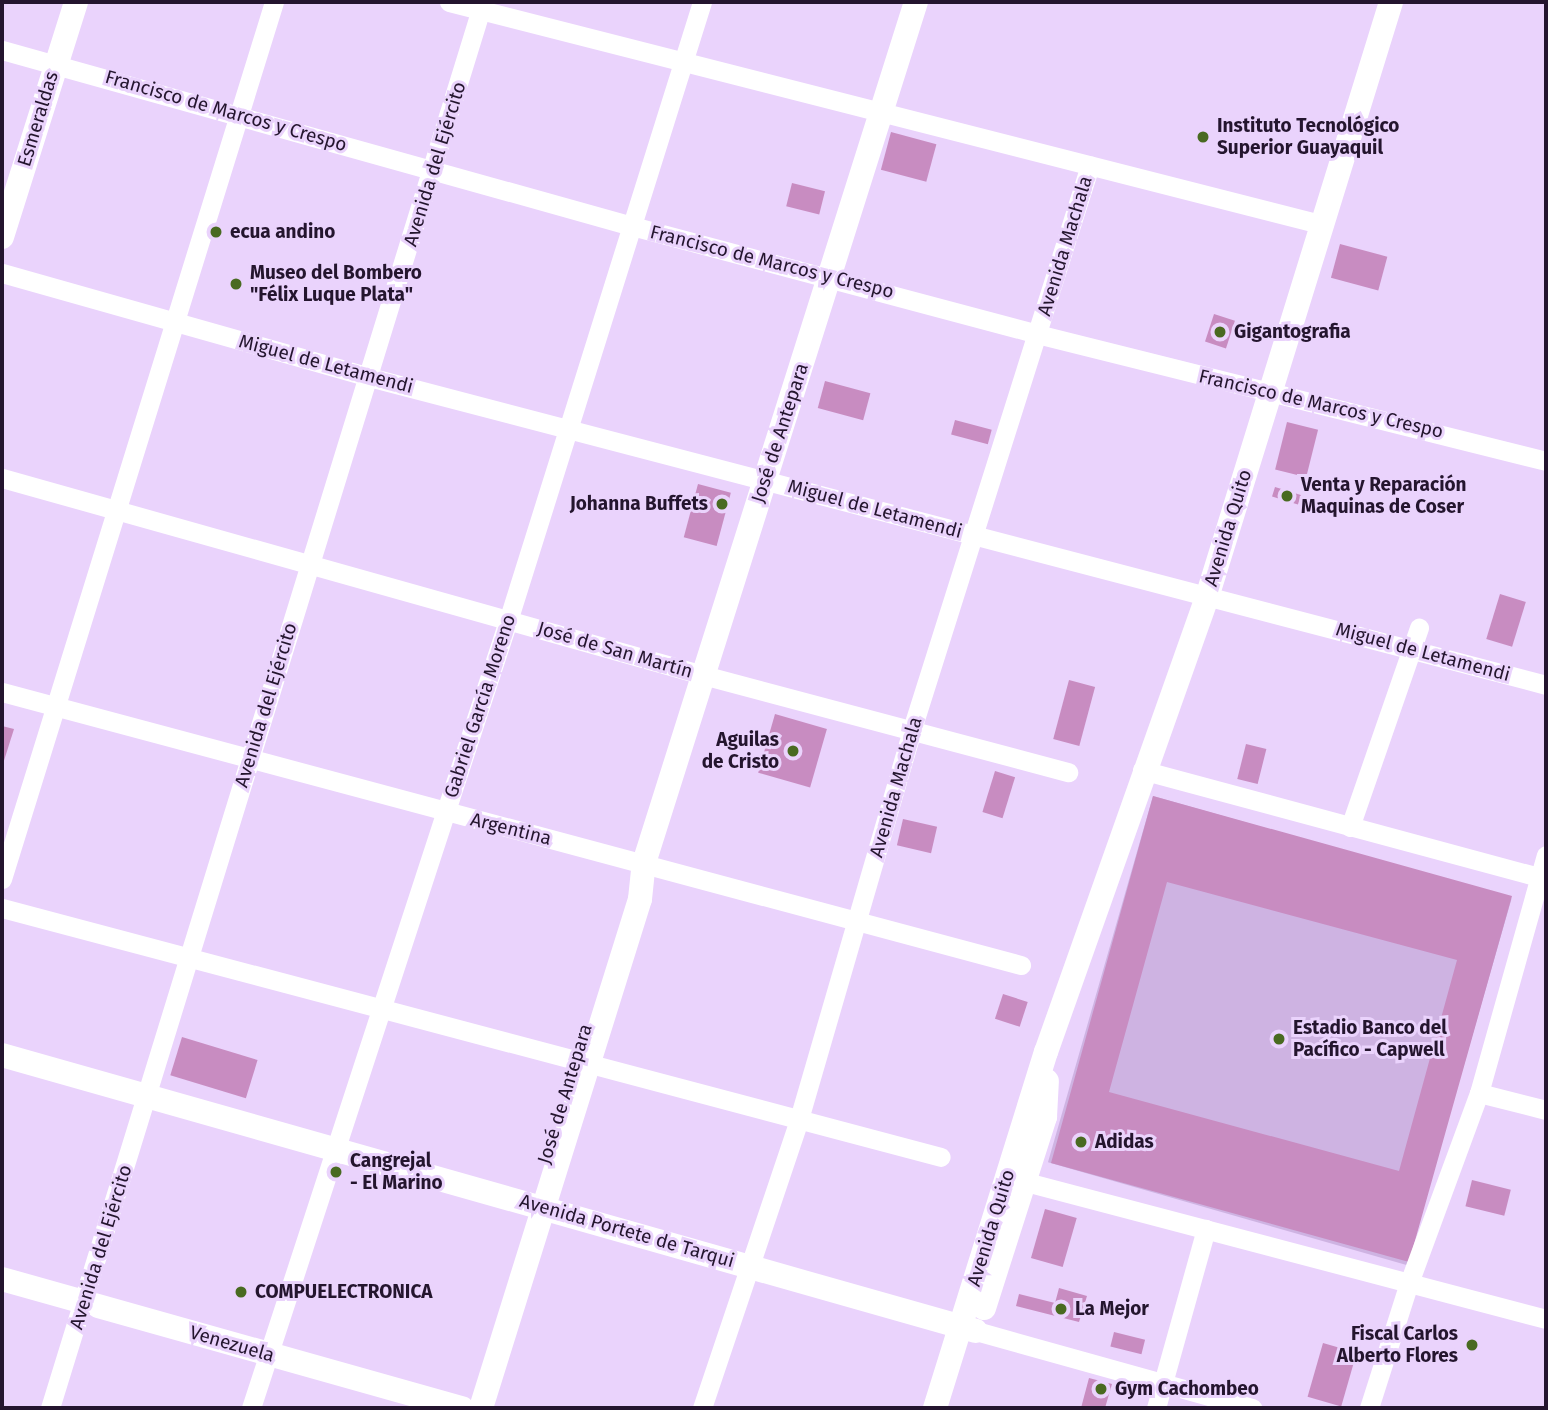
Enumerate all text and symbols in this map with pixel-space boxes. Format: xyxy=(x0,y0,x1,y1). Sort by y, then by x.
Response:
street label: Francisco de Marcos y Crespo xyxy=(103,66,349,156)
street label: Esmeraldas xyxy=(13,69,63,169)
street label: Avenida del Ejército xyxy=(399,79,471,249)
place label: Instituto Tecnológico Superior Guayaquil xyxy=(1217,115,1399,159)
marker: Instituto Tecnológico Superior Guayaquil xyxy=(1195,129,1211,145)
street label: Avenida Machala xyxy=(1033,173,1097,319)
place label: ecua andino xyxy=(230,221,335,243)
street label: Francisco de Marcos y Crespo xyxy=(648,221,896,303)
marker: ecua andino xyxy=(208,224,224,240)
place label: Museo del Bombero "Félix Luque Plata" xyxy=(250,262,422,306)
marker: Museo del Bombero "Félix Luque Plata" xyxy=(228,276,244,292)
place label: Gigantografia xyxy=(1234,321,1351,343)
marker: Gigantografia xyxy=(1212,324,1228,340)
street label: Miguel de Letamendi xyxy=(236,330,416,398)
street label: José de Antepara xyxy=(747,360,813,506)
street label: Francisco de Marcos y Crespo xyxy=(1196,365,1446,443)
street label: Avenida Quito xyxy=(1199,467,1257,589)
place label: Venta y Reparación Maquinas de Coser xyxy=(1301,474,1467,518)
street label: Miguel de Letamendi xyxy=(785,475,965,543)
marker: Venta y Reparación Maquinas de Coser xyxy=(1279,488,1295,504)
place label: Johanna Buffets xyxy=(570,493,708,515)
marker: Johanna Buffets xyxy=(714,496,730,512)
street label: Gabriel García Moreno xyxy=(440,611,520,801)
street label: José de San Martín xyxy=(535,617,695,683)
street label: Miguel de Letamendi xyxy=(1333,618,1513,686)
street label: Avenida del Ejército xyxy=(230,620,302,790)
street label: Avenida Machala xyxy=(865,714,927,860)
place label: Aguilas de Cristo xyxy=(702,729,779,773)
marker: Aguilas de Cristo xyxy=(785,743,801,759)
street label: Argentina xyxy=(468,808,554,850)
place label: Estadio Banco del Pacífico - Capwell xyxy=(1293,1017,1447,1061)
street label: José de Antepara xyxy=(533,1021,597,1167)
marker: Estadio Banco del Pacífico - Capwell xyxy=(1271,1031,1287,1047)
place label: Adidas xyxy=(1095,1131,1154,1153)
marker: Adidas xyxy=(1073,1134,1089,1150)
place label: Cangrejal - El Marino xyxy=(350,1150,443,1194)
street label: Avenida del Ejército xyxy=(65,1162,137,1332)
marker: Cangrejal - El Marino xyxy=(328,1164,344,1180)
street label: Avenida Quito xyxy=(962,1167,1020,1289)
street label: Avenida Portete de Tarqui xyxy=(517,1189,737,1273)
place label: COMPUELECTRONICA xyxy=(255,1281,433,1303)
marker: COMPUELECTRONICA xyxy=(233,1284,249,1300)
place label: La Mejor xyxy=(1075,1298,1149,1320)
marker: La Mejor xyxy=(1053,1301,1069,1317)
street label: Venezuela xyxy=(187,1321,277,1367)
place label: Fiscal Carlos Alberto Flores xyxy=(1337,1323,1458,1367)
marker: Fiscal Carlos Alberto Flores xyxy=(1464,1337,1480,1353)
place label: Gym Cachombeo xyxy=(1115,1378,1259,1400)
marker: Gym Cachombeo xyxy=(1093,1381,1109,1397)

